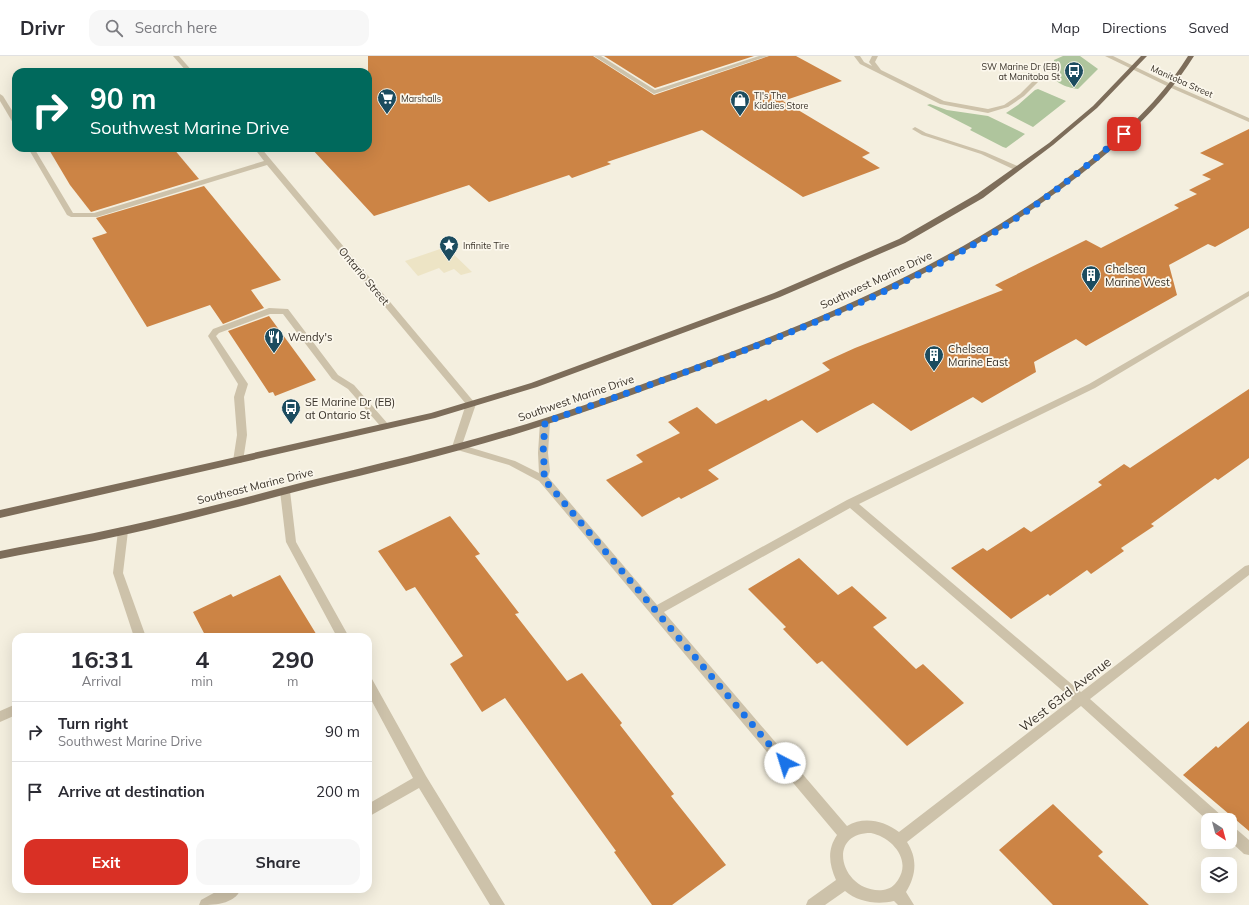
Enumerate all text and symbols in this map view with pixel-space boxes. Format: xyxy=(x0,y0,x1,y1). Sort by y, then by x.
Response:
search box xyxy=(89,10,369,46)
text: Drivr xyxy=(20,16,65,40)
icon: search xyxy=(103,17,125,39)
text: Search here xyxy=(135,18,217,37)
text: Map xyxy=(1051,19,1080,37)
text: Directions xyxy=(1102,19,1167,37)
text: Saved xyxy=(1189,19,1229,37)
bus stop icon: SW Marine Dr (EB) at Manitoba St xyxy=(1063,60,1085,88)
place label: SW Marine Dr (EB) at Manitoba St xyxy=(982,61,1060,82)
street label: Manitoba Street xyxy=(1149,62,1215,100)
text: 90 m xyxy=(90,81,156,116)
icon: right xyxy=(24,84,76,136)
supermarket icon: Marshalls xyxy=(376,87,398,115)
shop icon: TJ's The Kiddies Store xyxy=(729,89,751,117)
place label: TJ's The Kiddies Store xyxy=(754,90,809,111)
place label: Marshalls xyxy=(401,93,441,104)
text: Southwest Marine Drive xyxy=(90,116,289,139)
pin xyxy=(1107,117,1141,151)
icon: arrive xyxy=(1113,123,1135,145)
place icon: Infinite Tire xyxy=(438,234,460,262)
place label: Infinite Tire xyxy=(463,240,509,251)
street label: Ontario Street xyxy=(336,244,392,308)
street label: Southwest Marine Drive xyxy=(818,248,934,312)
place label: Chelsea Marine West xyxy=(1105,262,1170,289)
building icon: Chelsea Marine West xyxy=(1080,264,1102,292)
restaurant icon: Wendy's xyxy=(263,326,285,354)
place label: Wendy's xyxy=(288,330,332,344)
place label: Chelsea Marine East xyxy=(948,342,1008,369)
building icon: Chelsea Marine East xyxy=(923,344,945,372)
street label: Southwest Marine Drive xyxy=(516,372,636,424)
place label: SE Marine Dr (EB) at Ontario St xyxy=(305,395,395,422)
bus stop icon: SE Marine Dr (EB) at Ontario St xyxy=(280,397,302,425)
street label: Southeast Marine Drive xyxy=(196,465,314,507)
text: 16:31 xyxy=(70,644,133,674)
text: 4 xyxy=(195,644,209,674)
text: 290 xyxy=(271,644,314,674)
street label: West 63rd Avenue xyxy=(1016,653,1114,735)
text: Arrival xyxy=(82,673,121,689)
text: min xyxy=(191,673,213,689)
text: m xyxy=(287,673,298,689)
text: Turn right xyxy=(58,714,128,733)
icon: right xyxy=(24,721,46,743)
text: 90 m xyxy=(325,722,360,741)
text: Southwest Marine Drive xyxy=(58,733,202,749)
position arrow xyxy=(764,742,806,784)
icon: arrive xyxy=(24,781,46,803)
text: Arrive at destination xyxy=(58,782,205,801)
text: 200 m xyxy=(316,782,360,801)
north arrow xyxy=(1201,813,1237,849)
map controls xyxy=(1201,813,1237,893)
button: Exit xyxy=(24,839,188,885)
button: Share xyxy=(196,839,360,885)
button: layers xyxy=(1201,857,1237,893)

